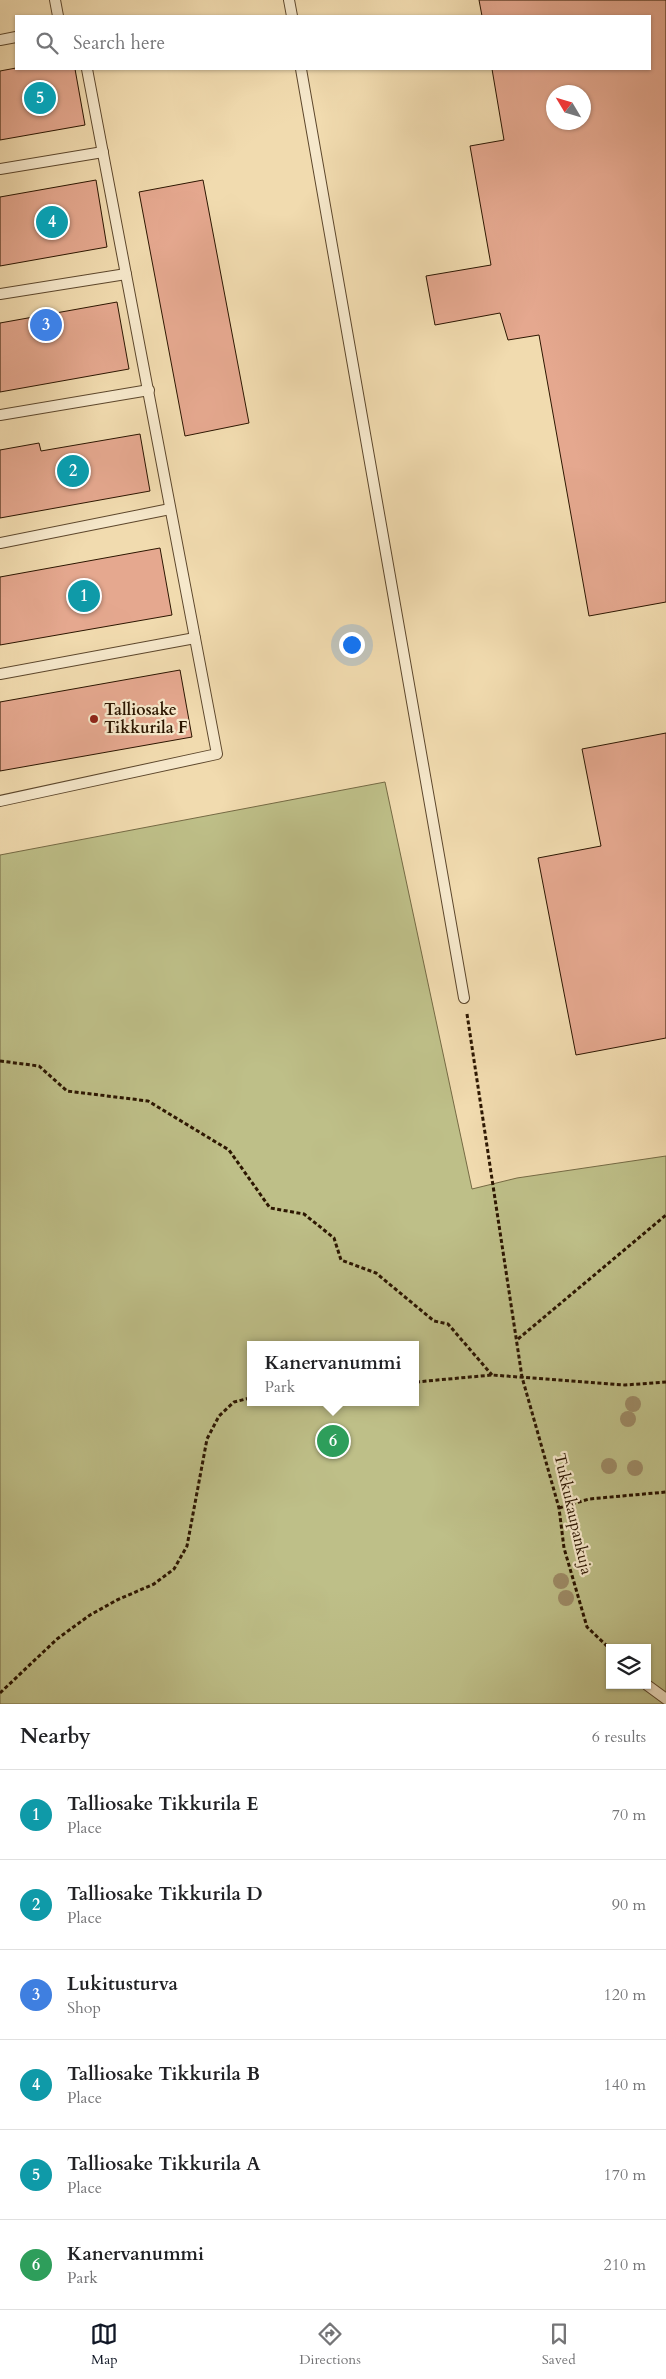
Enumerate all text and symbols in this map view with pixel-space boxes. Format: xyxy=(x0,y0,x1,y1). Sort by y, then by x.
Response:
search box xyxy=(15,15,651,70)
icon: search xyxy=(33,29,61,57)
text: Search here xyxy=(73,30,165,56)
pin: 5 xyxy=(24,79,56,117)
north arrow xyxy=(546,85,591,130)
pin: 4 xyxy=(36,203,68,241)
pin: 3 xyxy=(30,306,62,344)
pin: 2 xyxy=(57,452,89,490)
pin: 1 xyxy=(68,577,100,615)
your location xyxy=(339,632,365,658)
place label: Talliosake Tikkurila F xyxy=(104,699,187,739)
marker: Talliosake Tikkurila F xyxy=(88,713,100,725)
popup xyxy=(247,1341,419,1406)
text: Kanervanummi xyxy=(264,1350,402,1376)
text: Park xyxy=(264,1376,295,1398)
pin: 6 xyxy=(317,1422,349,1460)
street label: Tukkukaupankuja xyxy=(548,1451,598,1577)
map controls xyxy=(606,1644,651,1689)
button: layers xyxy=(606,1644,651,1689)
text: Nearby xyxy=(20,1722,91,1751)
text: 6 results xyxy=(592,1726,646,1748)
text: Talliosake Tikkurila E xyxy=(67,1791,258,1817)
text: 1 xyxy=(32,1804,40,1826)
text: 70 m xyxy=(612,1804,646,1826)
text: Place xyxy=(67,1817,102,1839)
text: Talliosake Tikkurila D xyxy=(67,1881,262,1907)
text: 2 xyxy=(32,1894,40,1916)
text: 90 m xyxy=(612,1894,646,1916)
text: Place xyxy=(67,1907,102,1929)
text: Lukitusturva xyxy=(67,1971,178,1997)
text: 3 xyxy=(32,1984,40,2006)
text: 120 m xyxy=(604,1984,646,2006)
text: Shop xyxy=(67,1997,101,2019)
text: Talliosake Tikkurila B xyxy=(67,2061,260,2087)
text: 4 xyxy=(32,2074,40,2096)
text: 140 m xyxy=(604,2074,646,2096)
text: Place xyxy=(67,2087,102,2109)
text: Talliosake Tikkurila A xyxy=(67,2151,260,2177)
text: 5 xyxy=(32,2164,40,2186)
text: 170 m xyxy=(604,2164,646,2186)
text: Place xyxy=(67,2177,102,2199)
text: Kanervanummi xyxy=(67,2241,204,2267)
text: 6 xyxy=(32,2254,40,2276)
text: 210 m xyxy=(604,2254,646,2276)
text: Park xyxy=(67,2267,98,2289)
tab: Map xyxy=(90,2320,118,2369)
tab: Directions xyxy=(299,2320,361,2369)
tab: Saved xyxy=(542,2320,576,2369)

